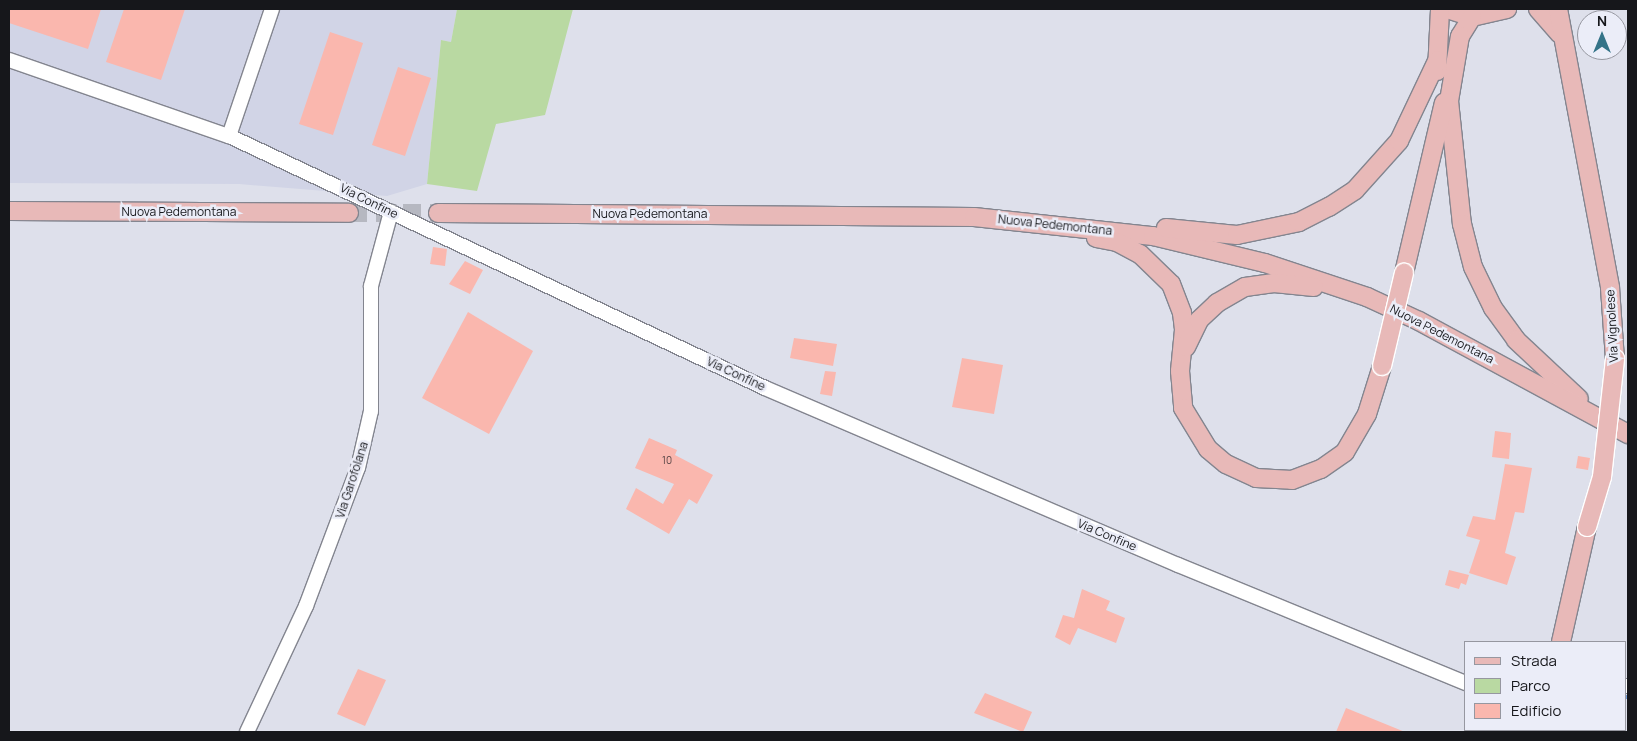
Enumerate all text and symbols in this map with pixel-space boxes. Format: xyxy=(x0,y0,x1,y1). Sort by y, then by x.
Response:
north arrow xyxy=(1577,10,1627,60)
text: N xyxy=(1597,11,1607,30)
street label: Via Confine xyxy=(338,181,400,221)
street label: Nuova Pedemontana xyxy=(122,205,236,219)
street label: Nuova Pedemontana xyxy=(593,207,707,221)
street label: Nuova Pedemontana xyxy=(997,212,1113,238)
street label: Via Vignolese xyxy=(1603,289,1621,363)
street label: Nuova Pedemontana xyxy=(1388,302,1496,366)
street label: Via Confine xyxy=(704,354,768,394)
street label: Via Garofolana xyxy=(333,440,371,520)
house number: 10 xyxy=(662,455,672,467)
street label: Via Confine xyxy=(1075,516,1139,554)
legend xyxy=(1464,641,1627,731)
text: Strada xyxy=(1511,650,1557,671)
text: Parco xyxy=(1511,675,1550,696)
text: Edificio xyxy=(1511,700,1561,721)

